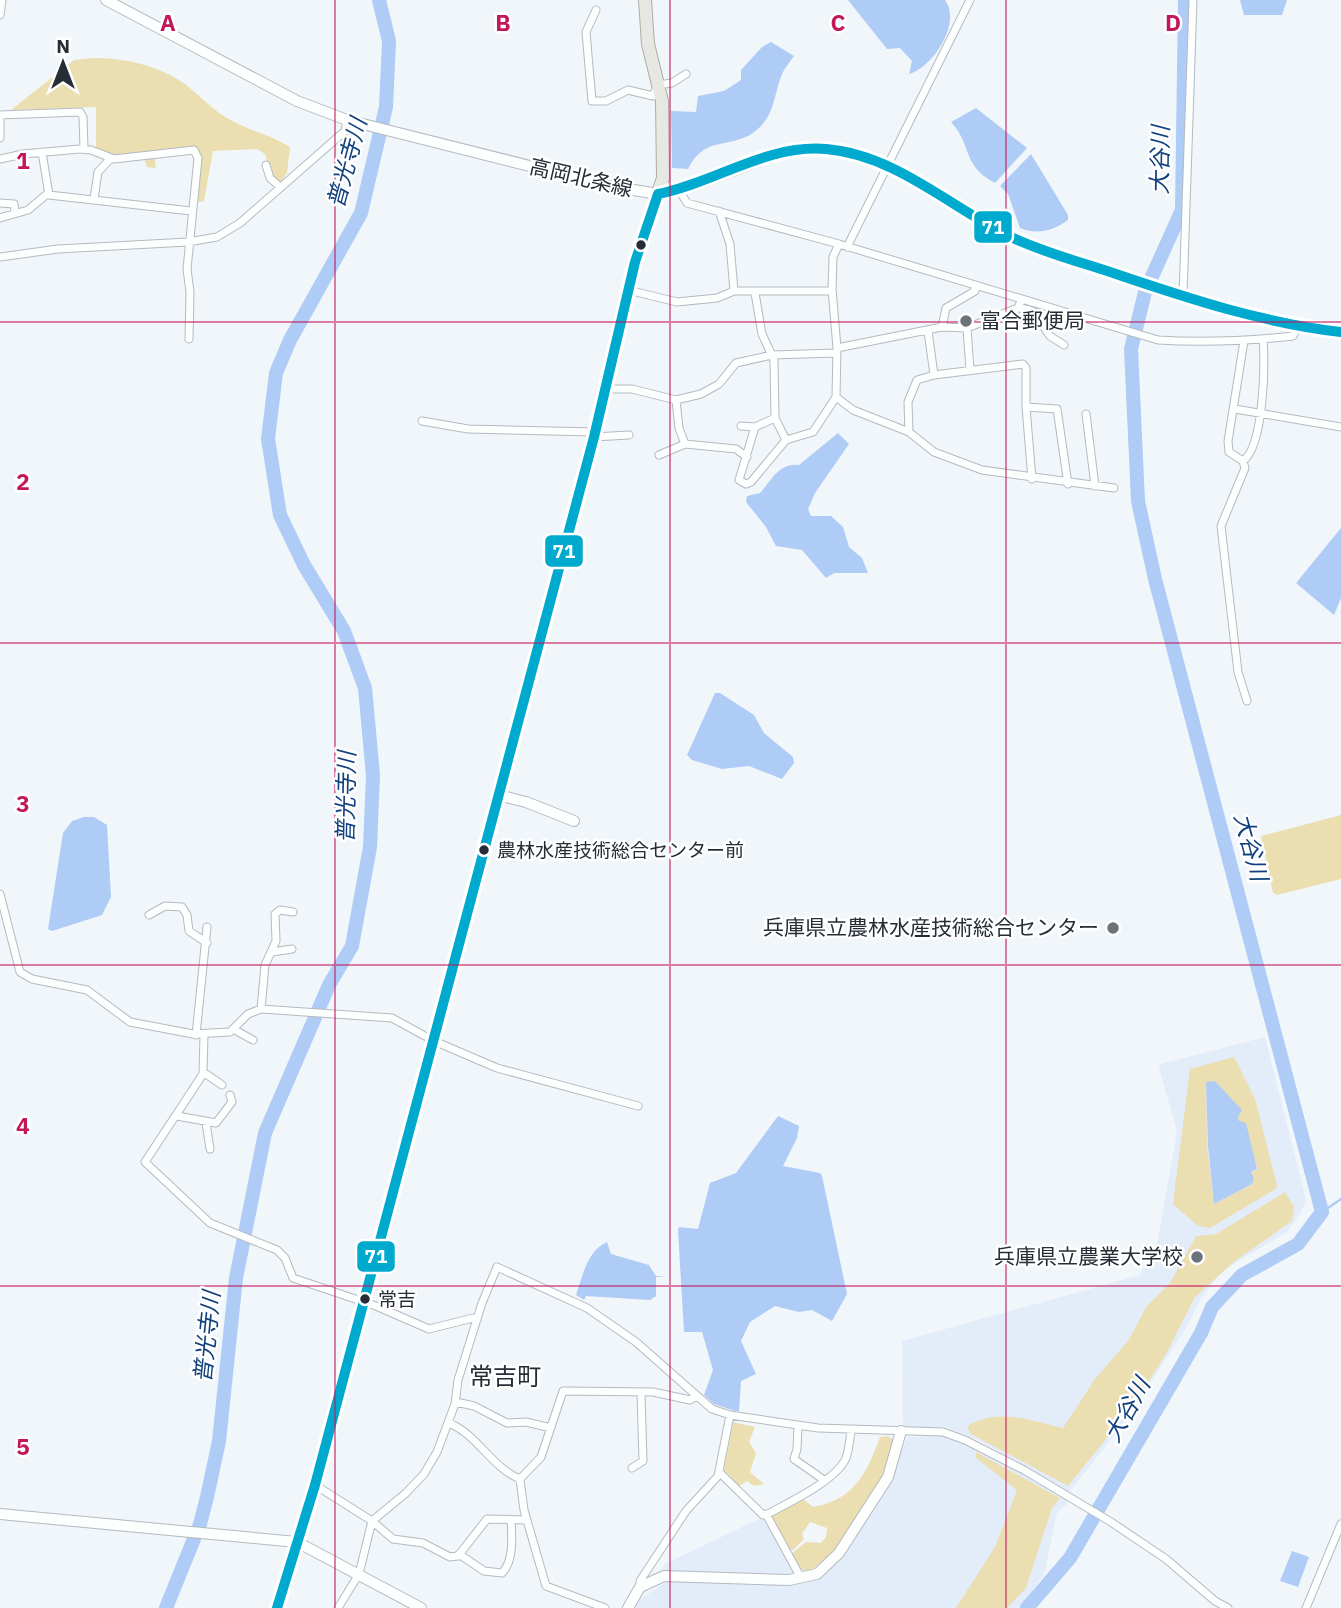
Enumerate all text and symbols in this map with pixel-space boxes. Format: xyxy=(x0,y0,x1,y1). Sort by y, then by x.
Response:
text: A xyxy=(160,7,176,37)
text: B xyxy=(495,7,511,37)
text: C xyxy=(831,7,846,37)
text: D xyxy=(1165,7,1181,37)
north arrow xyxy=(28,28,98,98)
text: N xyxy=(56,34,70,58)
water label: 普光寺川 xyxy=(320,112,373,211)
water label: 大谷川 xyxy=(1143,122,1175,195)
text: 1 xyxy=(16,145,30,175)
street label: 高岡北条線 xyxy=(527,152,636,202)
line badge: 71 xyxy=(973,210,1013,244)
text: 71 xyxy=(982,215,1005,239)
unlabelled marker xyxy=(634,238,648,252)
place label: 富合郵便局 xyxy=(980,306,1085,334)
marker: 富合郵便局 xyxy=(958,313,974,329)
text: 2 xyxy=(16,466,30,496)
line badge: 71 xyxy=(544,534,584,568)
text: 71 xyxy=(553,539,576,563)
water label: 普光寺川 xyxy=(329,748,361,843)
text: 3 xyxy=(16,788,30,818)
water label: 大谷川 xyxy=(1229,810,1276,887)
place label: 農林水産技術総合センター前 xyxy=(497,838,744,862)
marker: 農林水産技術総合センター前 xyxy=(477,843,491,857)
place label: 兵庫県立農林水産技術総合センター xyxy=(763,913,1099,941)
marker: 兵庫県立農林水産技術総合センター xyxy=(1105,920,1121,936)
text: 4 xyxy=(16,1110,30,1140)
line badge: 71 xyxy=(356,1240,396,1273)
place label: 兵庫県立農業大学校 xyxy=(994,1242,1183,1270)
text: 71 xyxy=(365,1244,388,1268)
marker: 兵庫県立農業大学校 xyxy=(1189,1249,1205,1265)
water label: 普光寺川 xyxy=(186,1287,226,1384)
place label: 常吉 xyxy=(378,1287,416,1311)
marker: 常吉 xyxy=(358,1292,372,1306)
district label: 常吉町 xyxy=(469,1360,541,1392)
water label: 大谷川 xyxy=(1096,1369,1157,1447)
text: 5 xyxy=(16,1431,30,1461)

